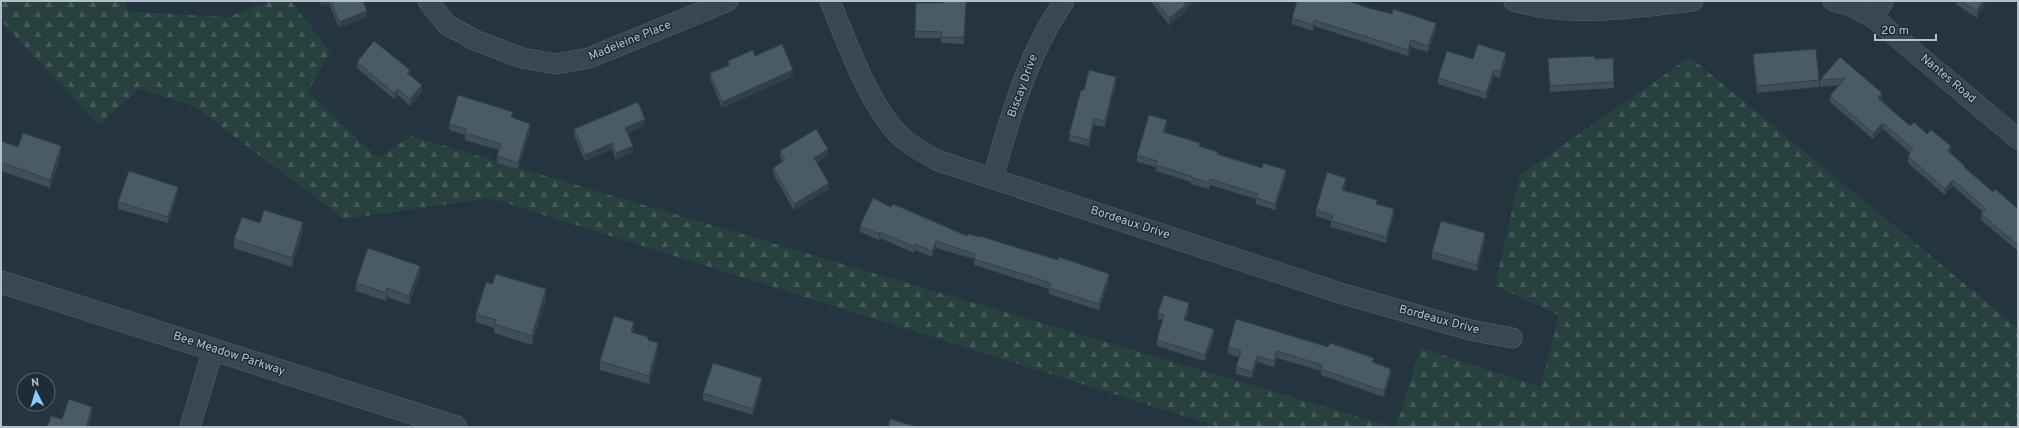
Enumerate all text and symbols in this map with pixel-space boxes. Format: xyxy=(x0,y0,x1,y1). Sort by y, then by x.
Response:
scale bar xyxy=(1875,16,1936,42)
street label: Madeleine Place xyxy=(586,17,674,65)
text: 20 m xyxy=(1881,23,1909,39)
street label: Nantes Road xyxy=(1917,51,1979,107)
street label: Biscay Drive xyxy=(1004,52,1042,120)
street label: Bordeaux Drive xyxy=(1088,203,1172,243)
street label: Bordeaux Drive xyxy=(1397,302,1481,338)
street label: Bee Meadow Parkway xyxy=(171,328,287,380)
north arrow xyxy=(16,372,56,412)
text: N xyxy=(31,376,40,390)

